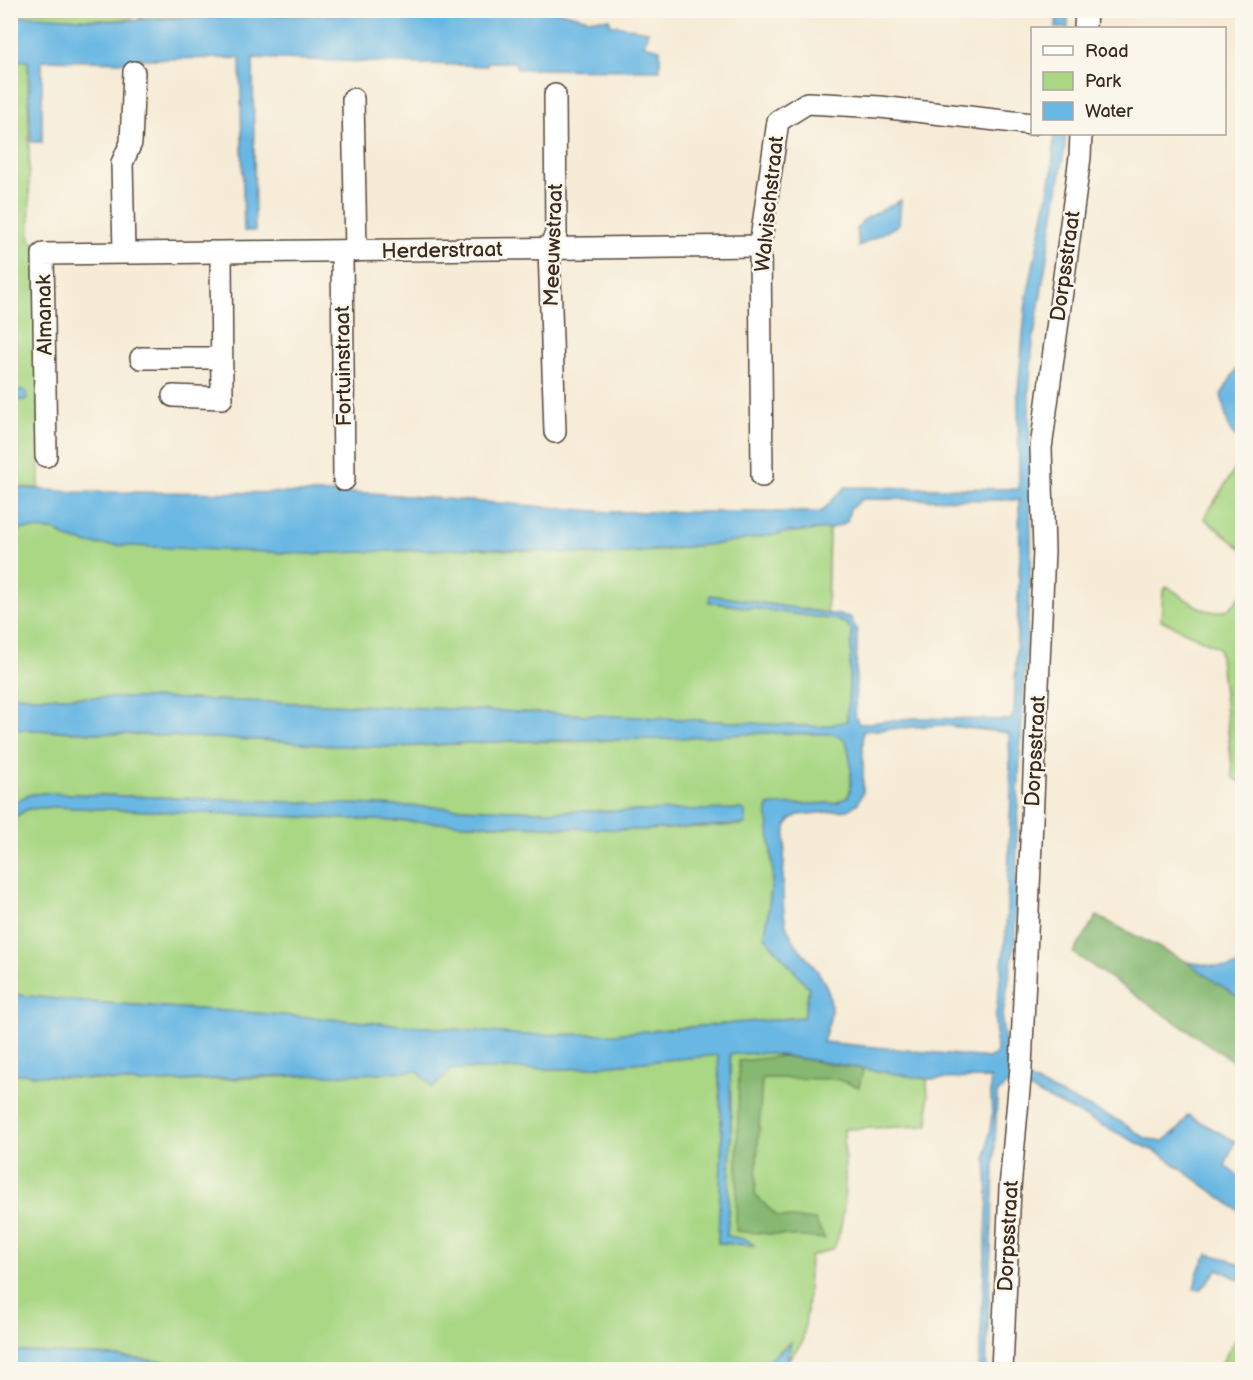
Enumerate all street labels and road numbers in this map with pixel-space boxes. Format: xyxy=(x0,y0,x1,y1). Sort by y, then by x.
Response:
street label: Walvischstraat xyxy=(750,134,789,273)
street label: Meeuwstraat xyxy=(539,183,568,307)
street label: Dorpsstraat xyxy=(1045,209,1086,323)
street label: Herderstraat xyxy=(381,237,503,264)
street label: Almanak xyxy=(31,274,58,356)
street label: Fortuinstraat xyxy=(330,305,357,427)
street label: Dorpsstraat xyxy=(1020,694,1051,807)
street label: Dorpsstraat xyxy=(993,1179,1024,1292)

